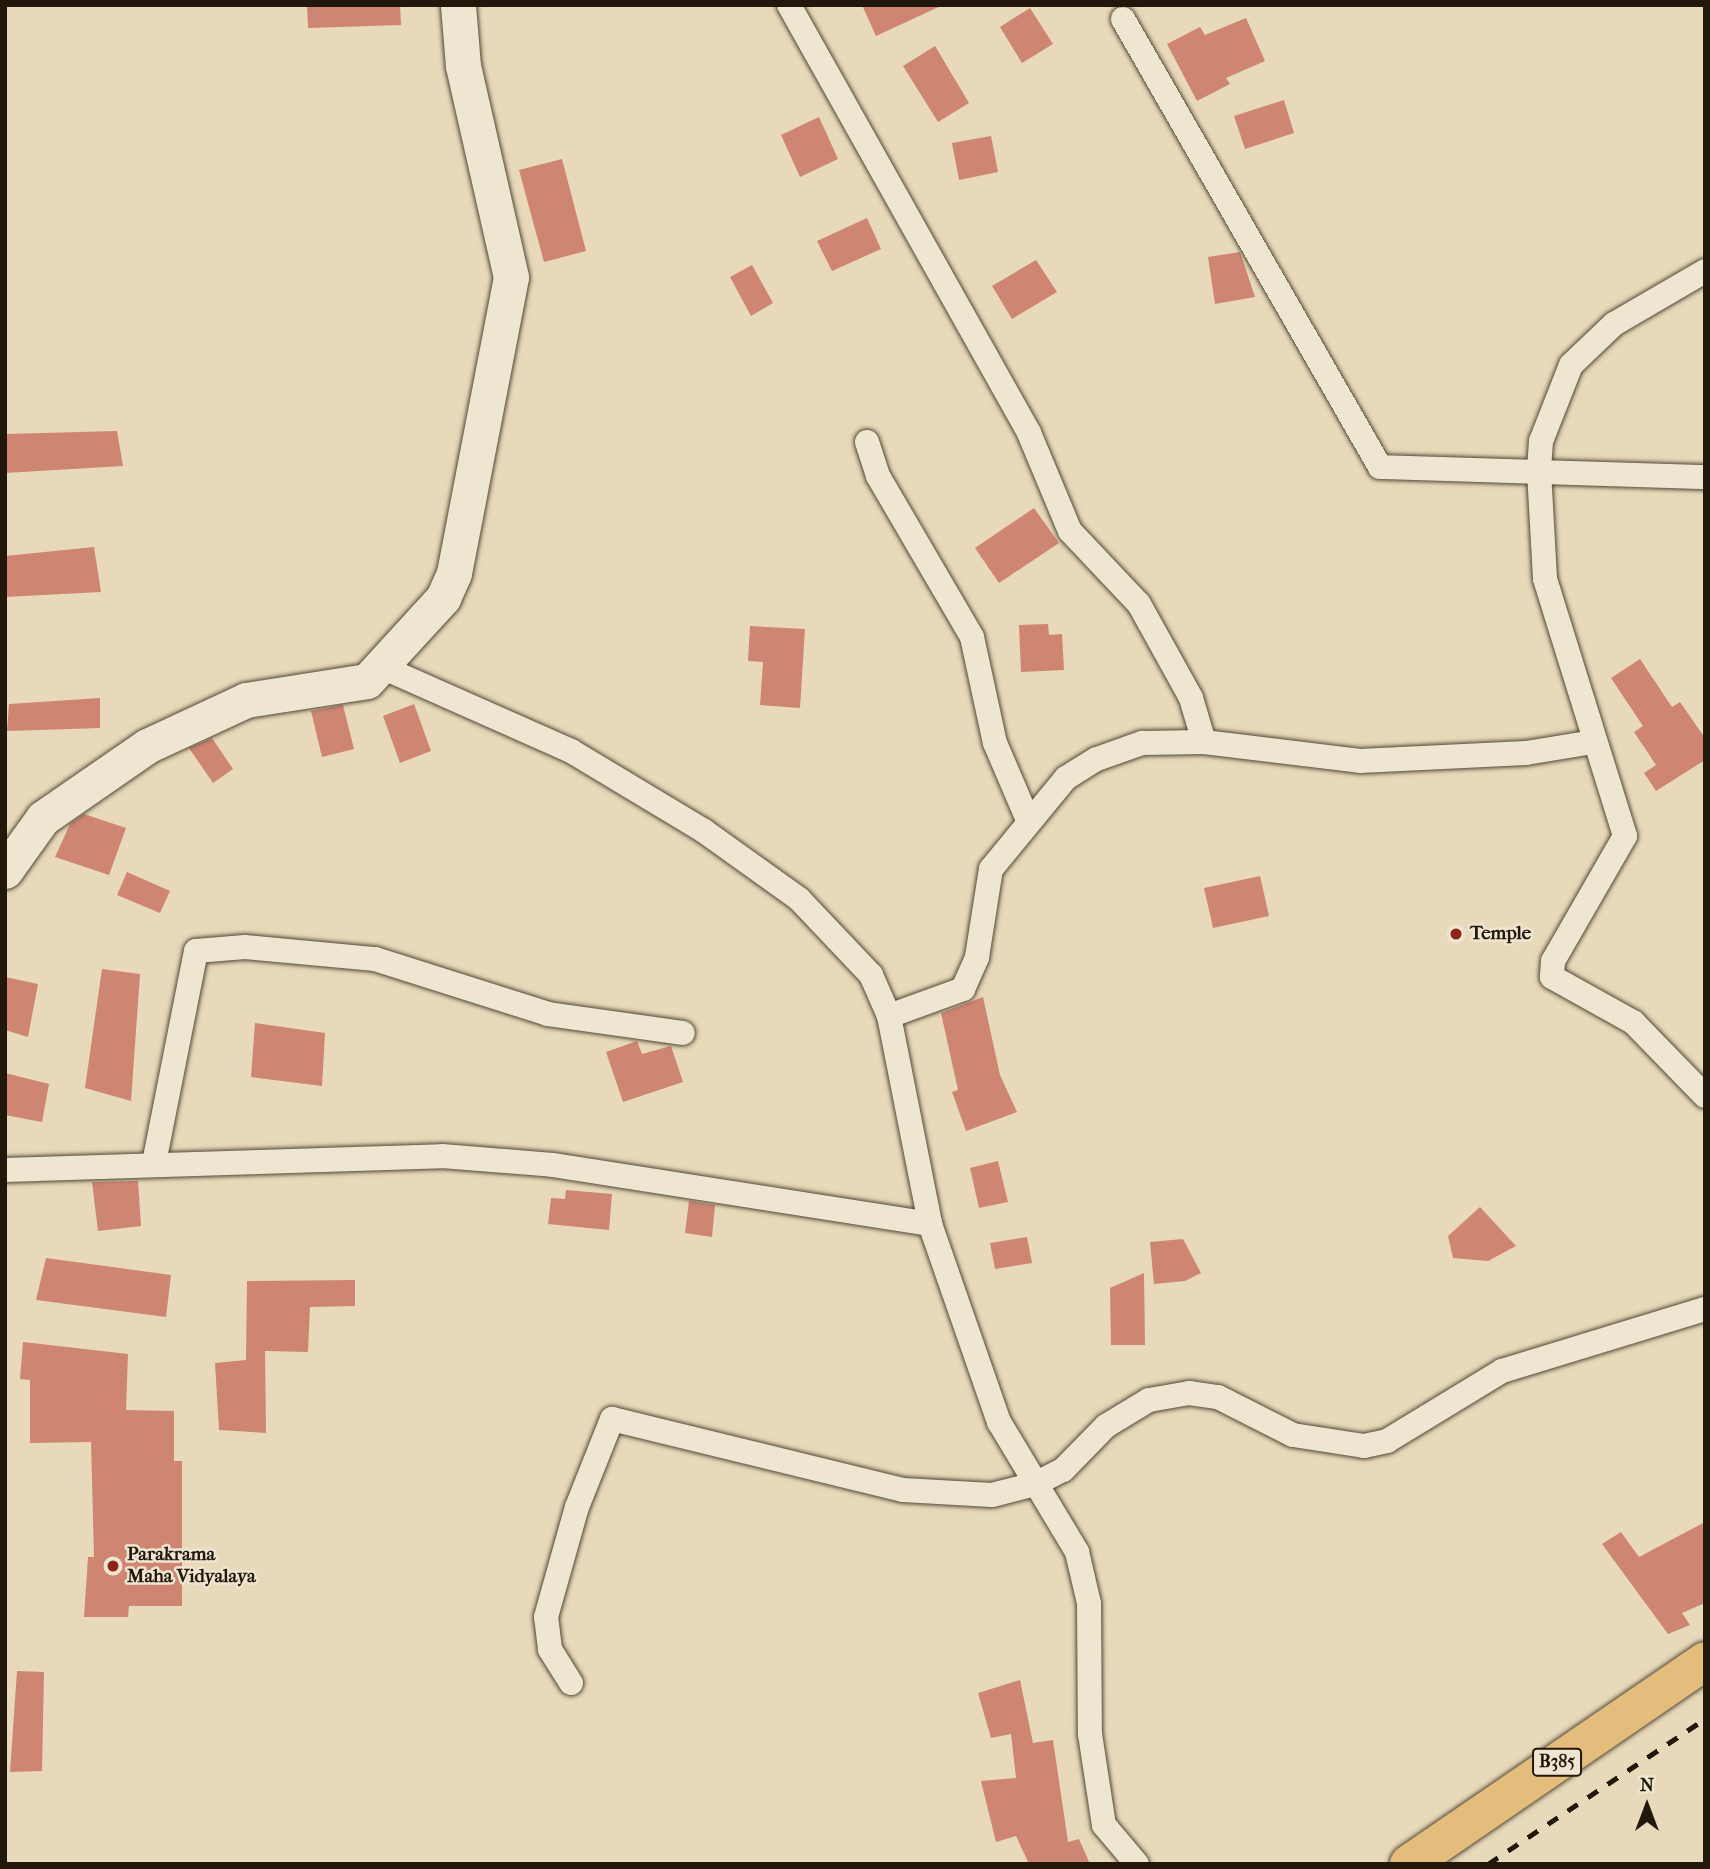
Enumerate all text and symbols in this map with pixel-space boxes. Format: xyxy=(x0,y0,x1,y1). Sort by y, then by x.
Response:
place label: Temple xyxy=(1470,923,1531,945)
marker: Temple xyxy=(1448,926,1464,942)
place label: Parakrama Maha Vidyalaya xyxy=(127,1544,256,1588)
marker: Parakrama Maha Vidyalaya xyxy=(105,1558,121,1574)
road number: B385 xyxy=(1531,1748,1583,1777)
north arrow xyxy=(1612,1771,1682,1841)
text: N xyxy=(1640,1774,1654,1796)

